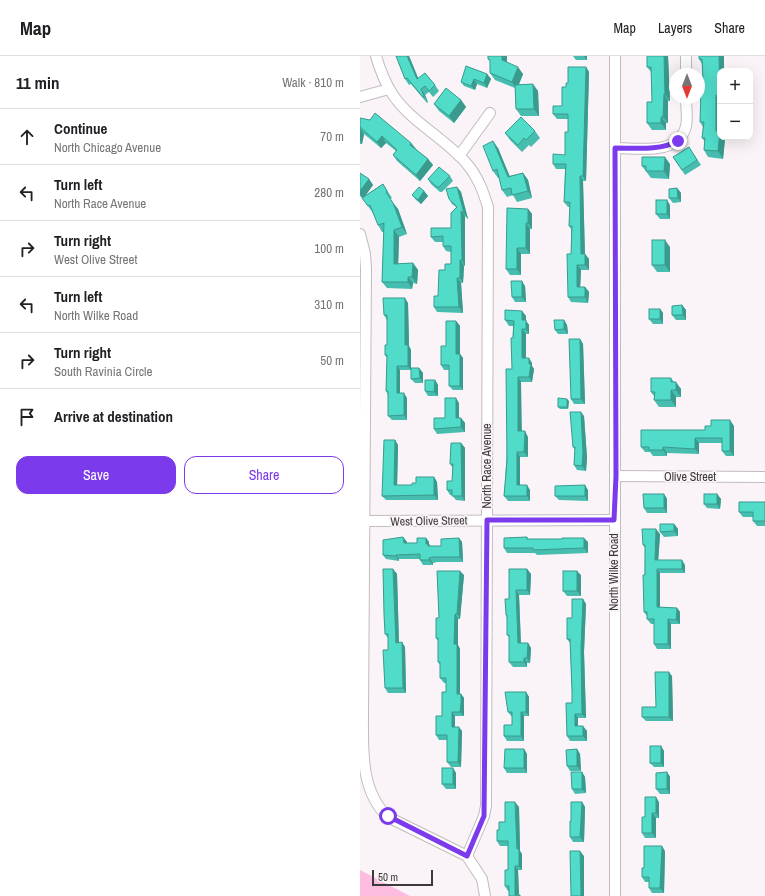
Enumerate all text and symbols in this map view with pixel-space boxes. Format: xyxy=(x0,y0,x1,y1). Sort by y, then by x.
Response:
text: Map xyxy=(20,15,51,41)
text: Map xyxy=(614,19,636,37)
text: Layers xyxy=(658,19,692,37)
text: Share xyxy=(714,19,745,37)
north arrow xyxy=(669,68,705,104)
map controls xyxy=(717,68,753,140)
button: + xyxy=(717,68,753,104)
text: 11 min xyxy=(16,71,59,94)
text: Walk · 810 m xyxy=(282,74,344,91)
button: − xyxy=(717,104,753,140)
text: Continue xyxy=(54,118,107,139)
icon: ahead xyxy=(16,126,38,148)
text: 70 m xyxy=(320,128,344,145)
route end xyxy=(669,132,687,150)
text: North Chicago Avenue xyxy=(54,139,161,156)
text: Turn left xyxy=(54,174,102,195)
icon: left xyxy=(16,182,38,204)
text: 280 m xyxy=(314,184,344,201)
text: North Race Avenue xyxy=(54,195,146,212)
text: Turn right xyxy=(54,230,111,251)
icon: right xyxy=(16,238,38,260)
text: 100 m xyxy=(314,240,344,257)
text: West Olive Street xyxy=(54,251,137,268)
text: Turn left xyxy=(54,286,102,307)
icon: left xyxy=(16,294,38,316)
text: 310 m xyxy=(314,296,344,313)
text: North Wilke Road xyxy=(54,307,138,324)
text: Turn right xyxy=(54,342,111,363)
icon: right xyxy=(16,350,38,372)
text: 50 m xyxy=(320,352,344,369)
text: South Ravinia Circle xyxy=(54,363,152,380)
icon: arrive xyxy=(16,406,38,428)
text: Arrive at destination xyxy=(54,406,173,427)
street label: North Race Avenue xyxy=(479,423,495,509)
button: Save xyxy=(16,456,176,494)
button: Share xyxy=(184,456,344,494)
street label: Olive Street xyxy=(664,469,716,485)
street label: West Olive Street xyxy=(390,512,468,530)
street label: North Wilke Road xyxy=(606,533,622,611)
route start xyxy=(379,807,397,825)
scale bar xyxy=(372,868,433,887)
text: 50 m xyxy=(378,870,398,884)

